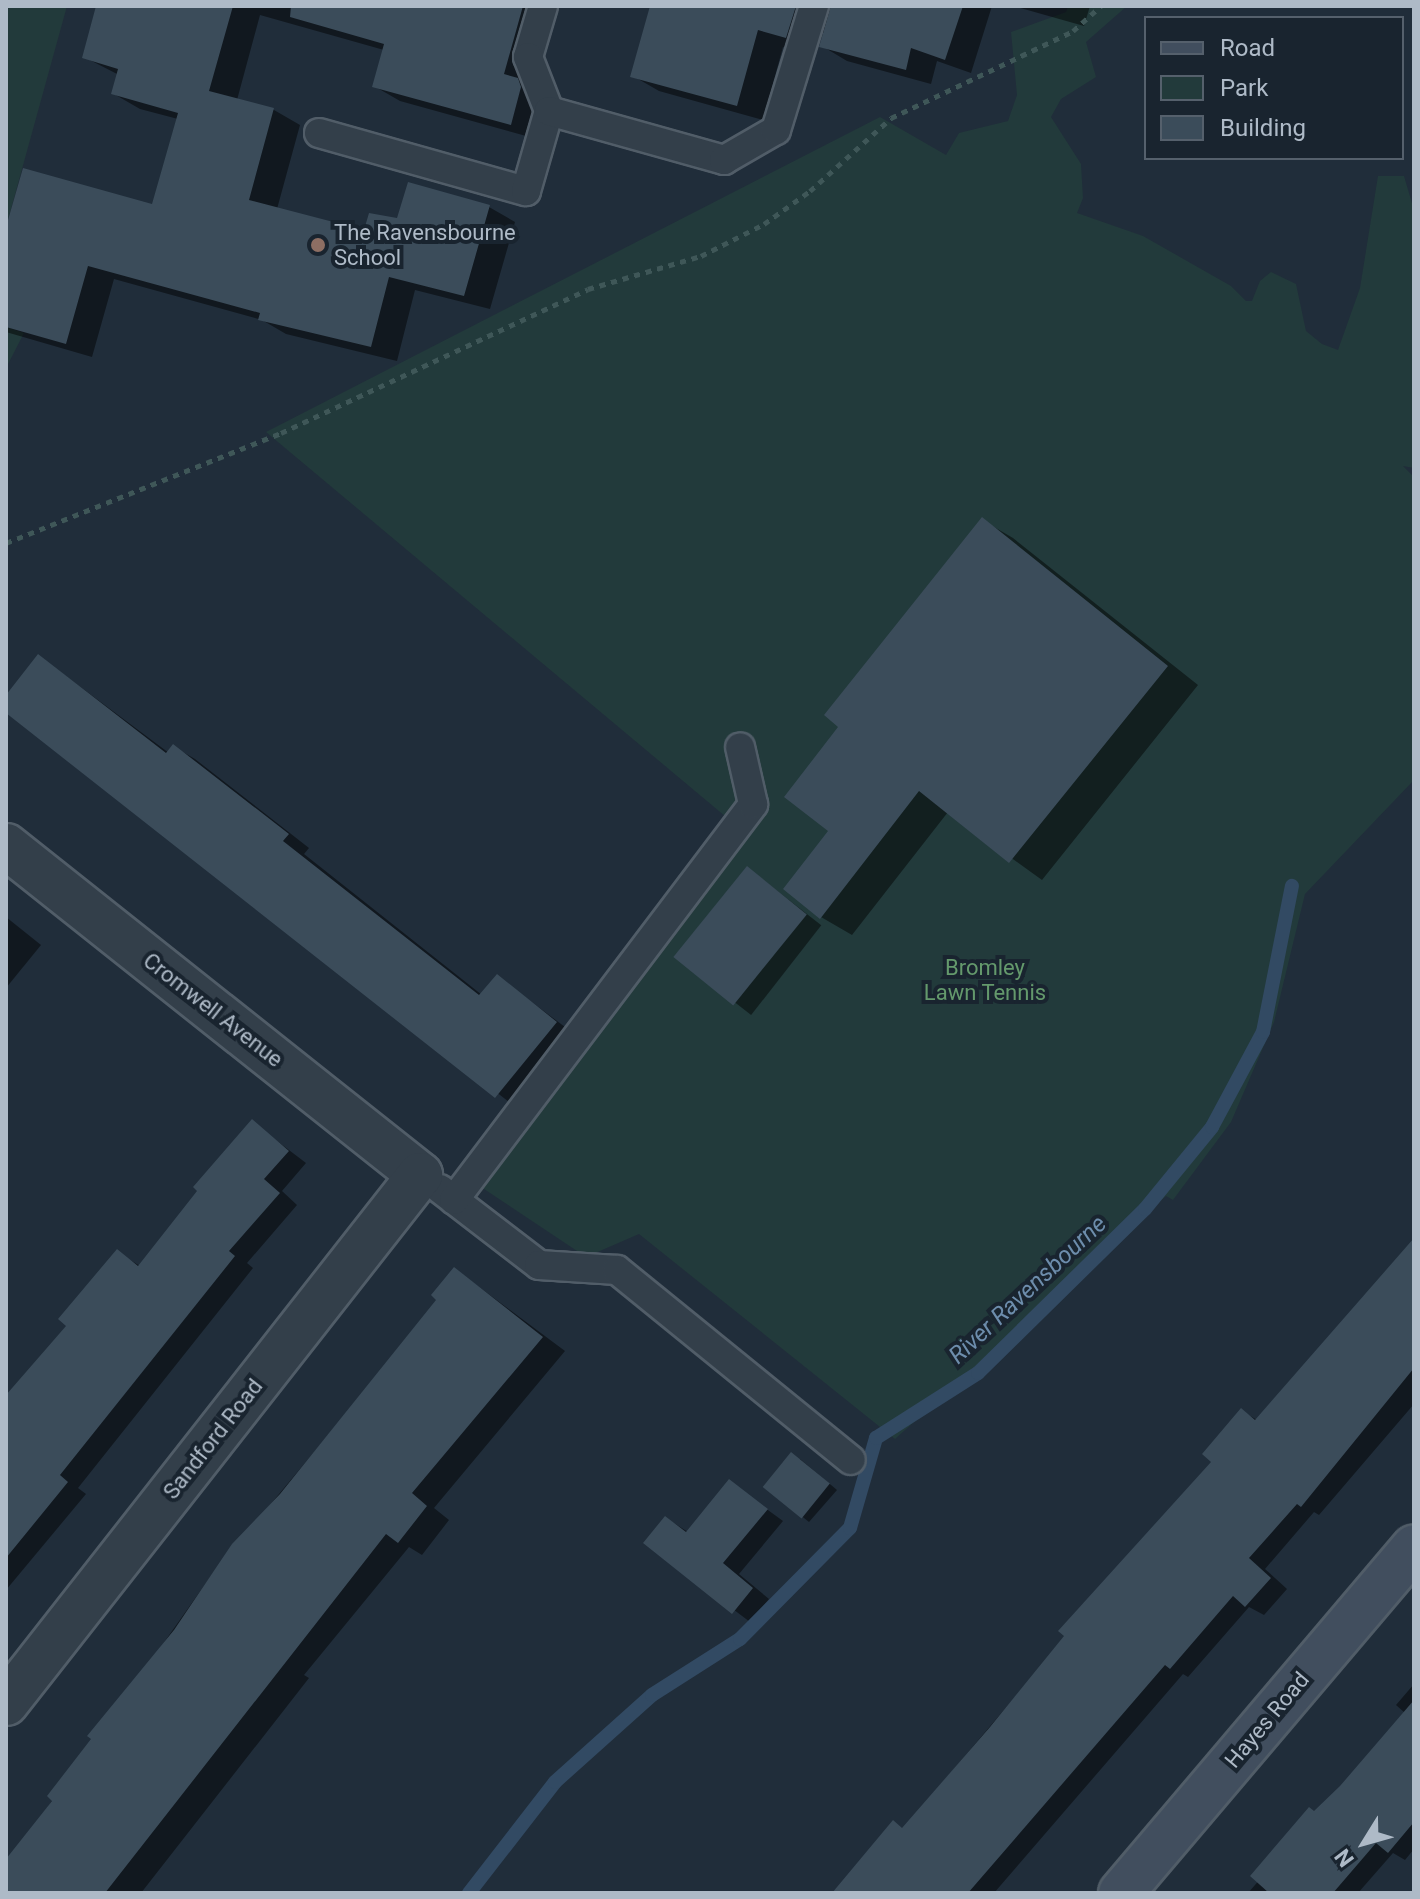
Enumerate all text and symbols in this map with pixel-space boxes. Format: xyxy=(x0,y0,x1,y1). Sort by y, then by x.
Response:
legend xyxy=(1144,16,1404,160)
text: Road xyxy=(1220,34,1275,62)
text: Park xyxy=(1220,74,1268,102)
text: Building xyxy=(1220,114,1306,142)
place label: The Ravensbourne School xyxy=(334,219,516,270)
marker: The Ravensbourne School xyxy=(309,236,327,254)
street label: Cromwell Avenue xyxy=(138,947,288,1073)
park label: Bromley Lawn Tennis xyxy=(924,954,1046,1006)
water label: River Ravensbourne xyxy=(943,1210,1113,1370)
street label: Sandford Road xyxy=(158,1374,268,1504)
street label: Hayes Road xyxy=(1219,1667,1315,1773)
north arrow xyxy=(1324,1803,1404,1883)
text: N xyxy=(1330,1844,1359,1871)

